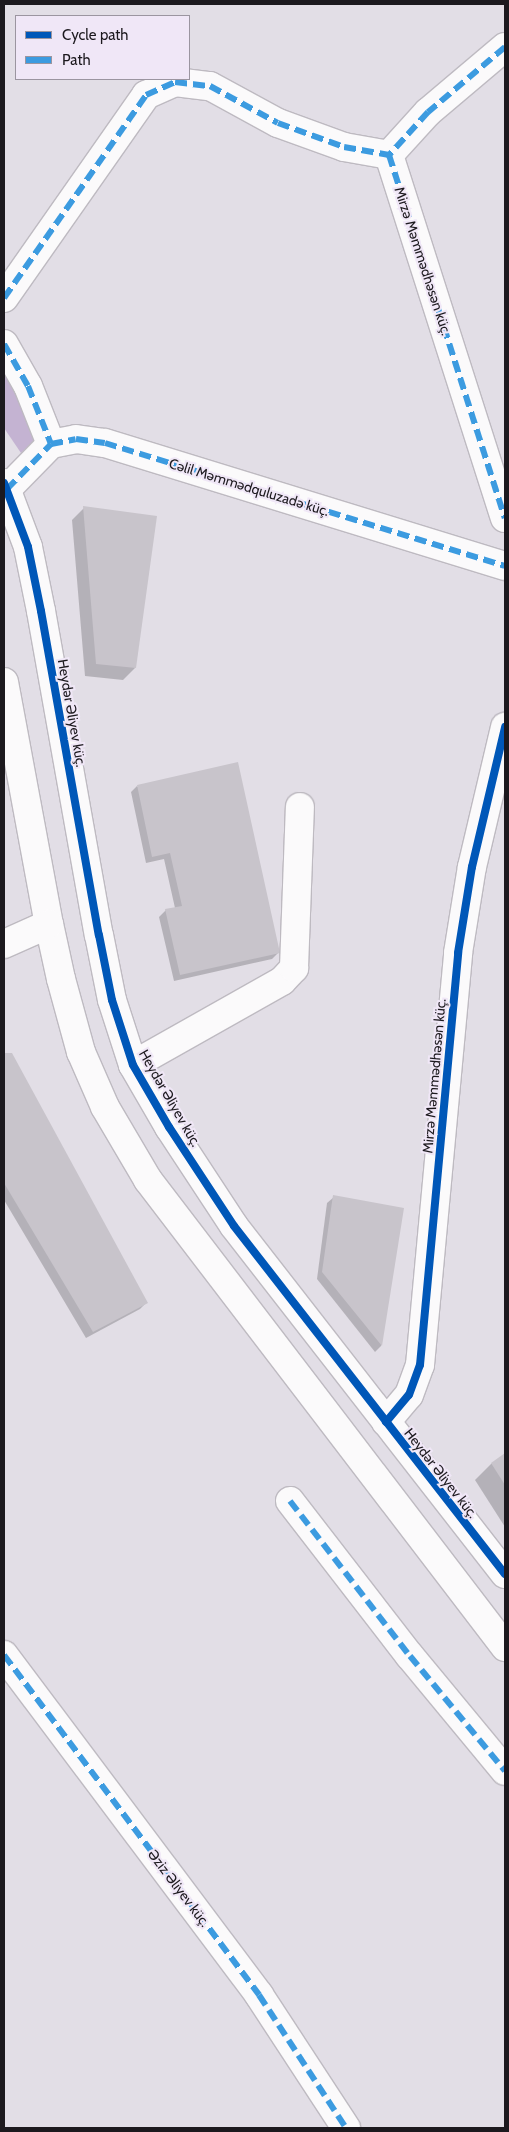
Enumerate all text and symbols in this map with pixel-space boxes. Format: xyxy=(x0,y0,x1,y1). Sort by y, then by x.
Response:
legend xyxy=(15,15,190,80)
text: Cycle path xyxy=(62,26,128,44)
text: Path xyxy=(62,51,91,69)
street label: Mirzə Məmmədhəsən küç. xyxy=(391,185,455,337)
street label: Cəlil Məmmədquluzadə küç. xyxy=(167,455,331,519)
street label: Heydər Əliyev küç. xyxy=(54,658,90,768)
street label: Mirzə Məmmədhəsən küç. xyxy=(419,998,449,1154)
street label: Heydər Əliyev küç. xyxy=(135,1046,205,1150)
street label: Heydər Əliyev küç. xyxy=(401,1425,481,1521)
street label: Əziz Əliyev küç. xyxy=(145,1846,213,1930)

